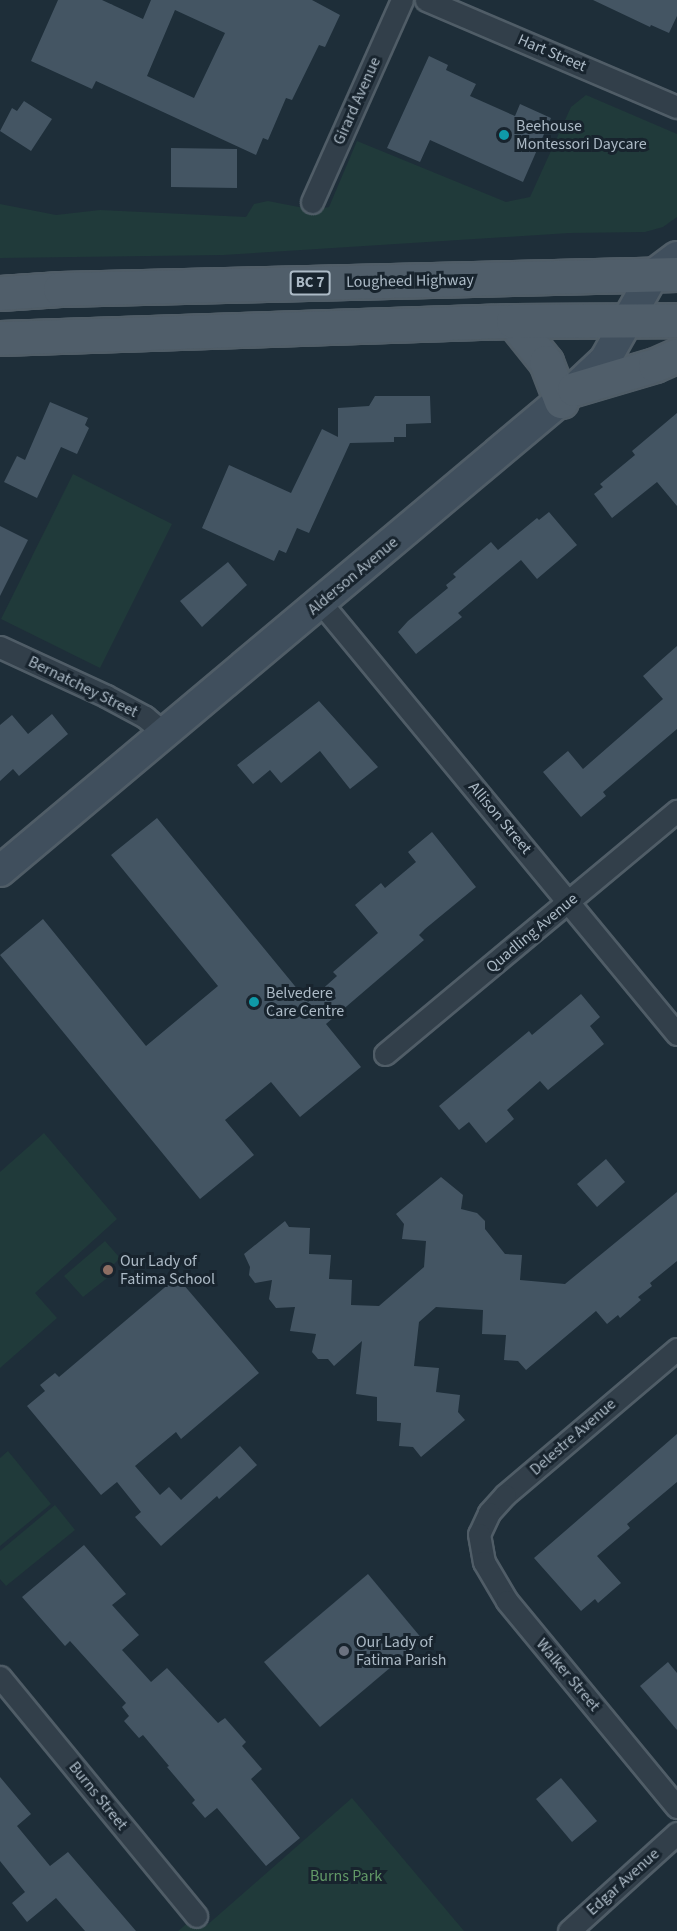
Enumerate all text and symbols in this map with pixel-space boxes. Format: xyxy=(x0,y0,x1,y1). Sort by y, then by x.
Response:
street label: Hart Street xyxy=(515,30,589,76)
street label: Girard Avenue xyxy=(329,54,385,148)
place label: Beehouse Montessori Daycare xyxy=(516,116,647,154)
marker: Beehouse Montessori Daycare xyxy=(497,128,511,142)
street label: Lougheed Highway xyxy=(346,270,474,292)
road number: BC 7 xyxy=(289,271,331,295)
street label: Alderson Avenue xyxy=(304,533,402,619)
street label: Bernatchey Street xyxy=(25,652,141,722)
street label: Allison Street xyxy=(464,778,536,858)
street label: Quadling Avenue xyxy=(482,889,582,977)
place label: Belvedere Care Centre xyxy=(266,983,344,1021)
marker: Belvedere Care Centre xyxy=(247,995,261,1009)
place label: Our Lady of Fatima School xyxy=(120,1251,215,1289)
marker: Our Lady of Fatima School xyxy=(101,1263,115,1277)
street label: Delestre Avenue xyxy=(526,1395,620,1479)
place label: Our Lady of Fatima Parish xyxy=(356,1632,446,1670)
street label: Walker Street xyxy=(532,1635,604,1715)
marker: Our Lady of Fatima Parish xyxy=(337,1644,351,1658)
street label: Burns Street xyxy=(65,1758,131,1834)
street label: Edgar Avenue xyxy=(583,1844,663,1920)
park label: Burns Park xyxy=(310,1866,382,1886)

